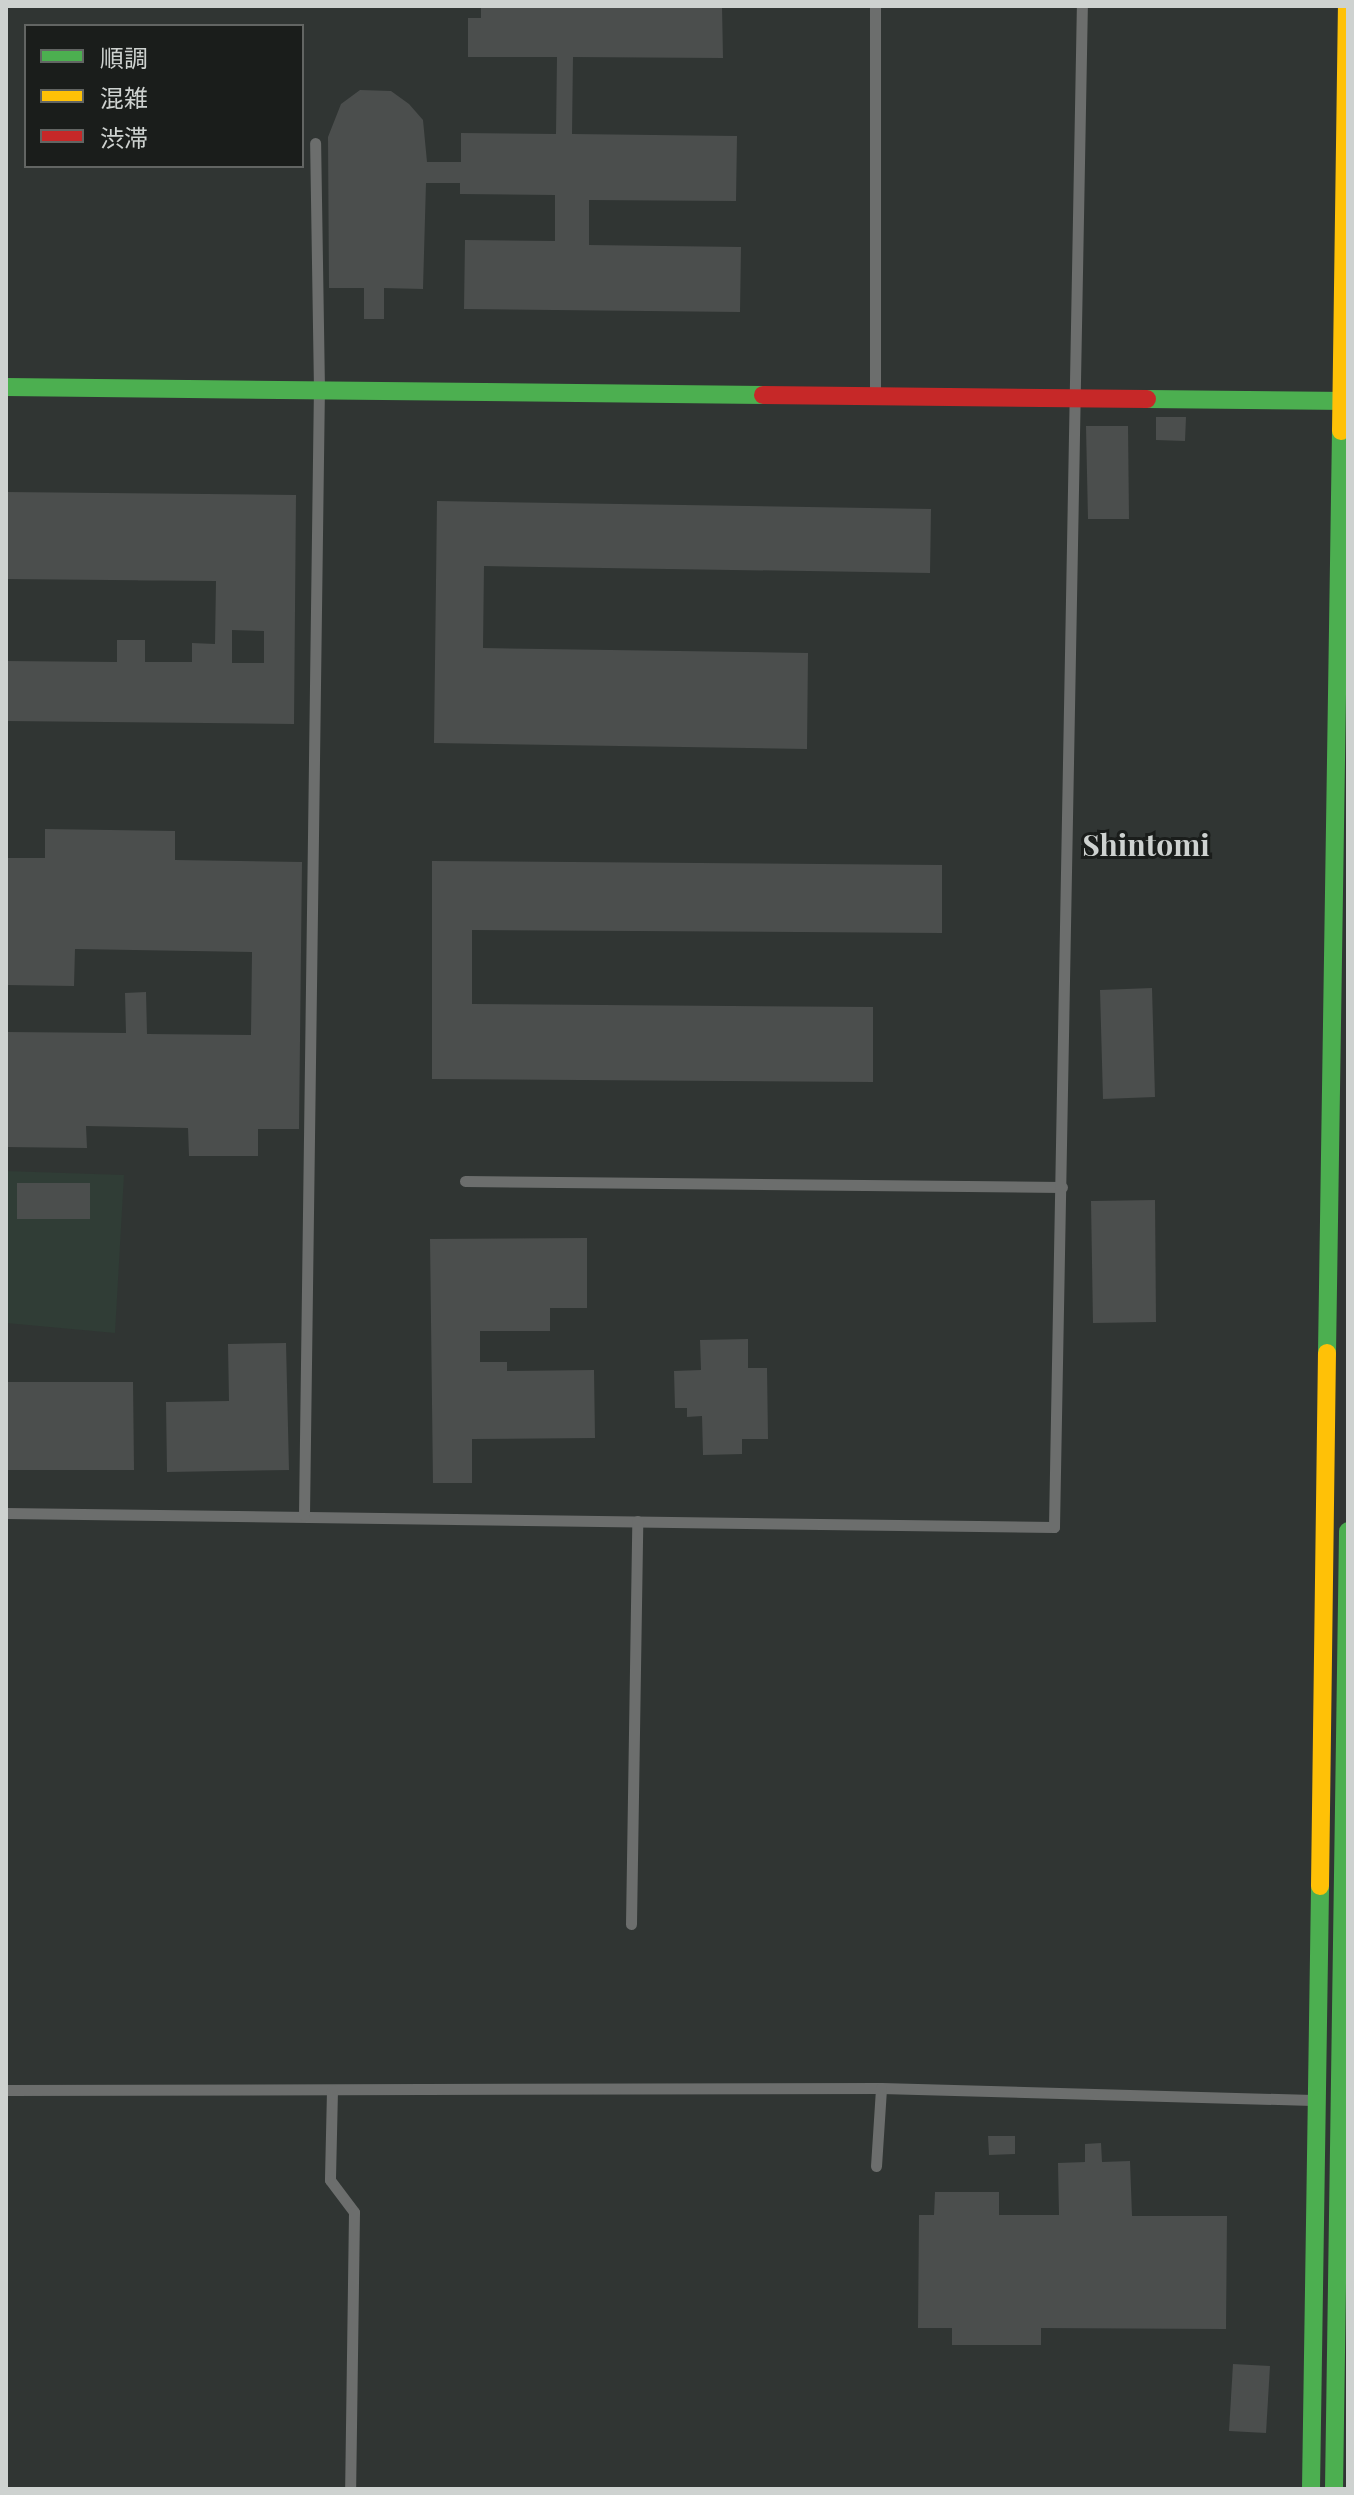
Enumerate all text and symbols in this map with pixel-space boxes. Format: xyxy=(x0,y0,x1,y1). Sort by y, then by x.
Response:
legend xyxy=(24,24,304,168)
text: 順調 xyxy=(100,41,148,73)
text: 混雑 xyxy=(100,81,148,113)
text: 渋滞 xyxy=(100,121,148,153)
district label: Shintomi xyxy=(1082,826,1210,862)

